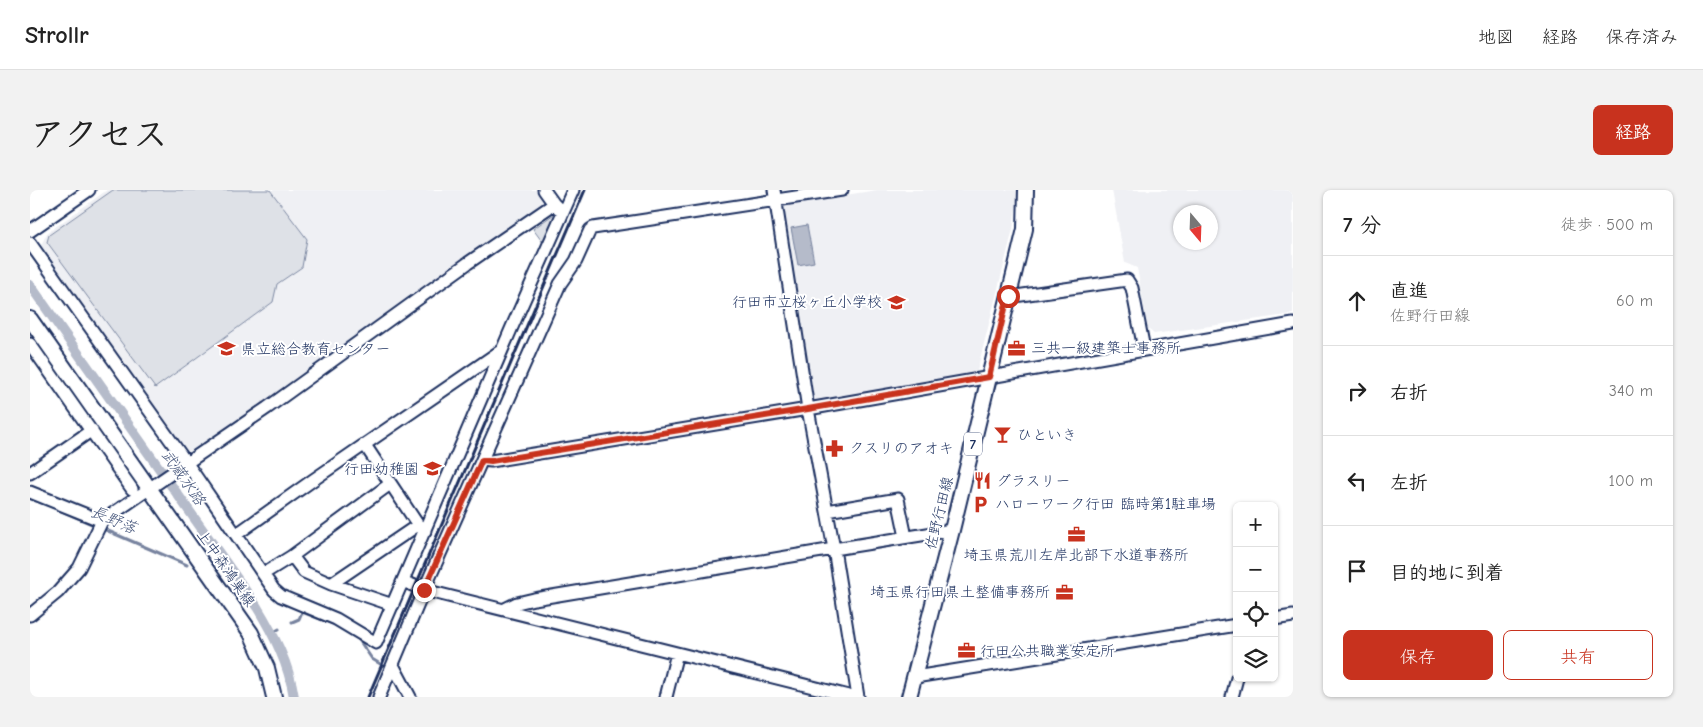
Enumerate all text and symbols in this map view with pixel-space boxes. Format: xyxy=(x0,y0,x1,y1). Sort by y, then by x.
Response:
text: Strollr xyxy=(25,21,89,49)
text: 地図 xyxy=(1478,27,1514,48)
text: 経路 xyxy=(1542,27,1578,48)
text: 保存済み xyxy=(1606,27,1678,48)
button: 経路 xyxy=(1593,105,1673,155)
text: アクセス xyxy=(30,114,168,155)
north arrow xyxy=(1173,205,1218,250)
text: 7 分 xyxy=(1343,213,1381,237)
text: 徒歩 · 500 m xyxy=(1561,216,1653,234)
text: 直進 xyxy=(1390,280,1428,302)
route start xyxy=(997,285,1020,308)
icon: ahead xyxy=(1343,287,1371,315)
school or university icon: 行田市立桜ヶ丘小学校 xyxy=(886,292,906,312)
text: 60 m xyxy=(1616,292,1653,310)
place label: 行田市立桜ヶ丘小学校 xyxy=(732,293,882,311)
text: 佐野行田線 xyxy=(1390,307,1470,325)
office icon: 三共一級建築士事務所 xyxy=(1007,338,1027,358)
school or university icon: 県立総合教育センター xyxy=(217,339,237,359)
place label: 三共一級建築士事務所 xyxy=(1031,339,1181,357)
place label: 県立総合教育センター xyxy=(241,340,390,358)
icon: right xyxy=(1343,377,1371,405)
text: 右折 xyxy=(1390,382,1428,404)
text: 340 m xyxy=(1609,382,1653,400)
bar icon: ひといき xyxy=(993,425,1013,445)
place label: ひといき xyxy=(1017,426,1077,444)
road number: 7 xyxy=(964,432,982,456)
pharmacy icon: クスリのアオキ xyxy=(825,438,845,458)
place label: クスリのアオキ xyxy=(849,439,954,457)
water label: 武蔵水路 xyxy=(157,446,209,510)
school or university icon: 行田幼稚園 xyxy=(423,459,443,479)
place label: 行田幼稚園 xyxy=(344,460,419,478)
icon: left xyxy=(1343,467,1371,495)
restaurant icon: グラスリー xyxy=(972,471,992,491)
place label: グラスリー xyxy=(996,472,1070,490)
text: 左折 xyxy=(1390,472,1428,494)
text: 100 m xyxy=(1609,472,1653,490)
street label: 佐野行田線 xyxy=(921,474,957,552)
parking icon: ハローワーク行田 臨時第1駐車場 xyxy=(971,494,991,514)
place label: ハローワーク行田 臨時第1駐車場 xyxy=(995,495,1216,513)
water label: 長野落 xyxy=(88,502,141,538)
map controls xyxy=(1233,502,1278,682)
button: + xyxy=(1233,502,1278,547)
office icon: 埼玉県荒川左岸北部下水道事務所 xyxy=(1066,524,1086,544)
street label: 上中森鴻巣線 xyxy=(193,526,259,610)
place label: 埼玉県荒川左岸北部下水道事務所 xyxy=(963,546,1189,564)
button: − xyxy=(1233,547,1278,592)
icon: arrive xyxy=(1343,557,1371,585)
text: 目的地に到着 xyxy=(1390,562,1504,584)
route end xyxy=(413,579,436,602)
office icon: 埼玉県行田県土整備事務所 xyxy=(1054,582,1074,602)
place label: 埼玉県行田県土整備事務所 xyxy=(870,583,1050,601)
button: locate xyxy=(1233,592,1278,637)
button: 保存 xyxy=(1343,630,1493,680)
button: 共有 xyxy=(1503,630,1653,680)
button: layers xyxy=(1233,637,1278,682)
office icon: 行田公共職業安定所 xyxy=(956,641,976,661)
place label: 行田公共職業安定所 xyxy=(980,642,1115,660)

